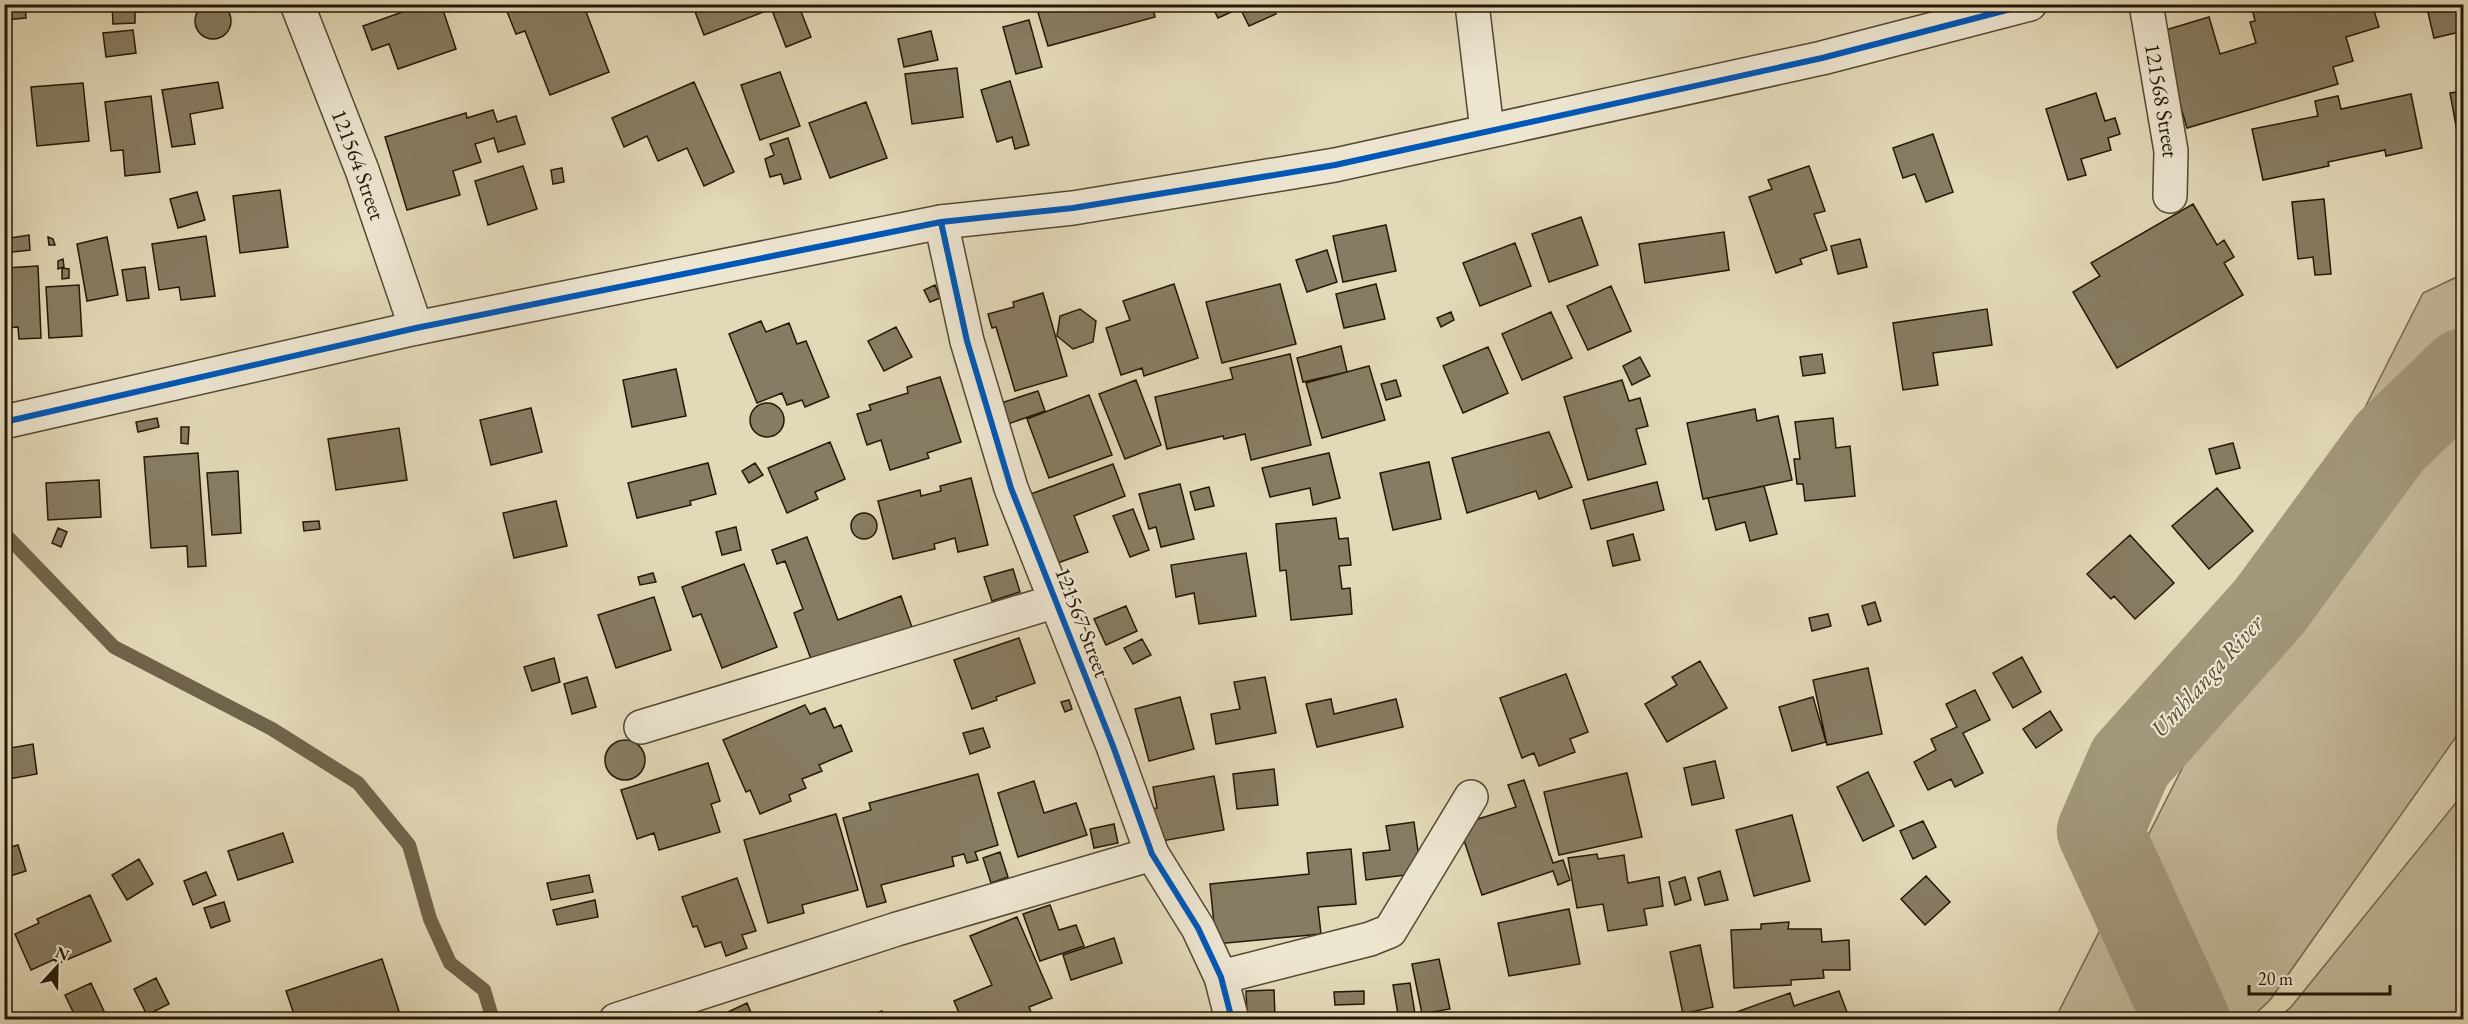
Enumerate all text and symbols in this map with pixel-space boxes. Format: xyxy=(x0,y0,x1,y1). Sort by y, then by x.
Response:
street label: 121568 Street xyxy=(2138,41,2185,158)
street label: 121564 Street xyxy=(325,105,392,224)
street label: 121567 Street xyxy=(1048,563,1117,682)
water label: Umhlanga River xyxy=(2144,607,2271,743)
north arrow xyxy=(27,937,87,997)
text: N xyxy=(52,941,72,966)
scale bar xyxy=(2249,958,2390,996)
text: 20 m xyxy=(2258,967,2293,990)

